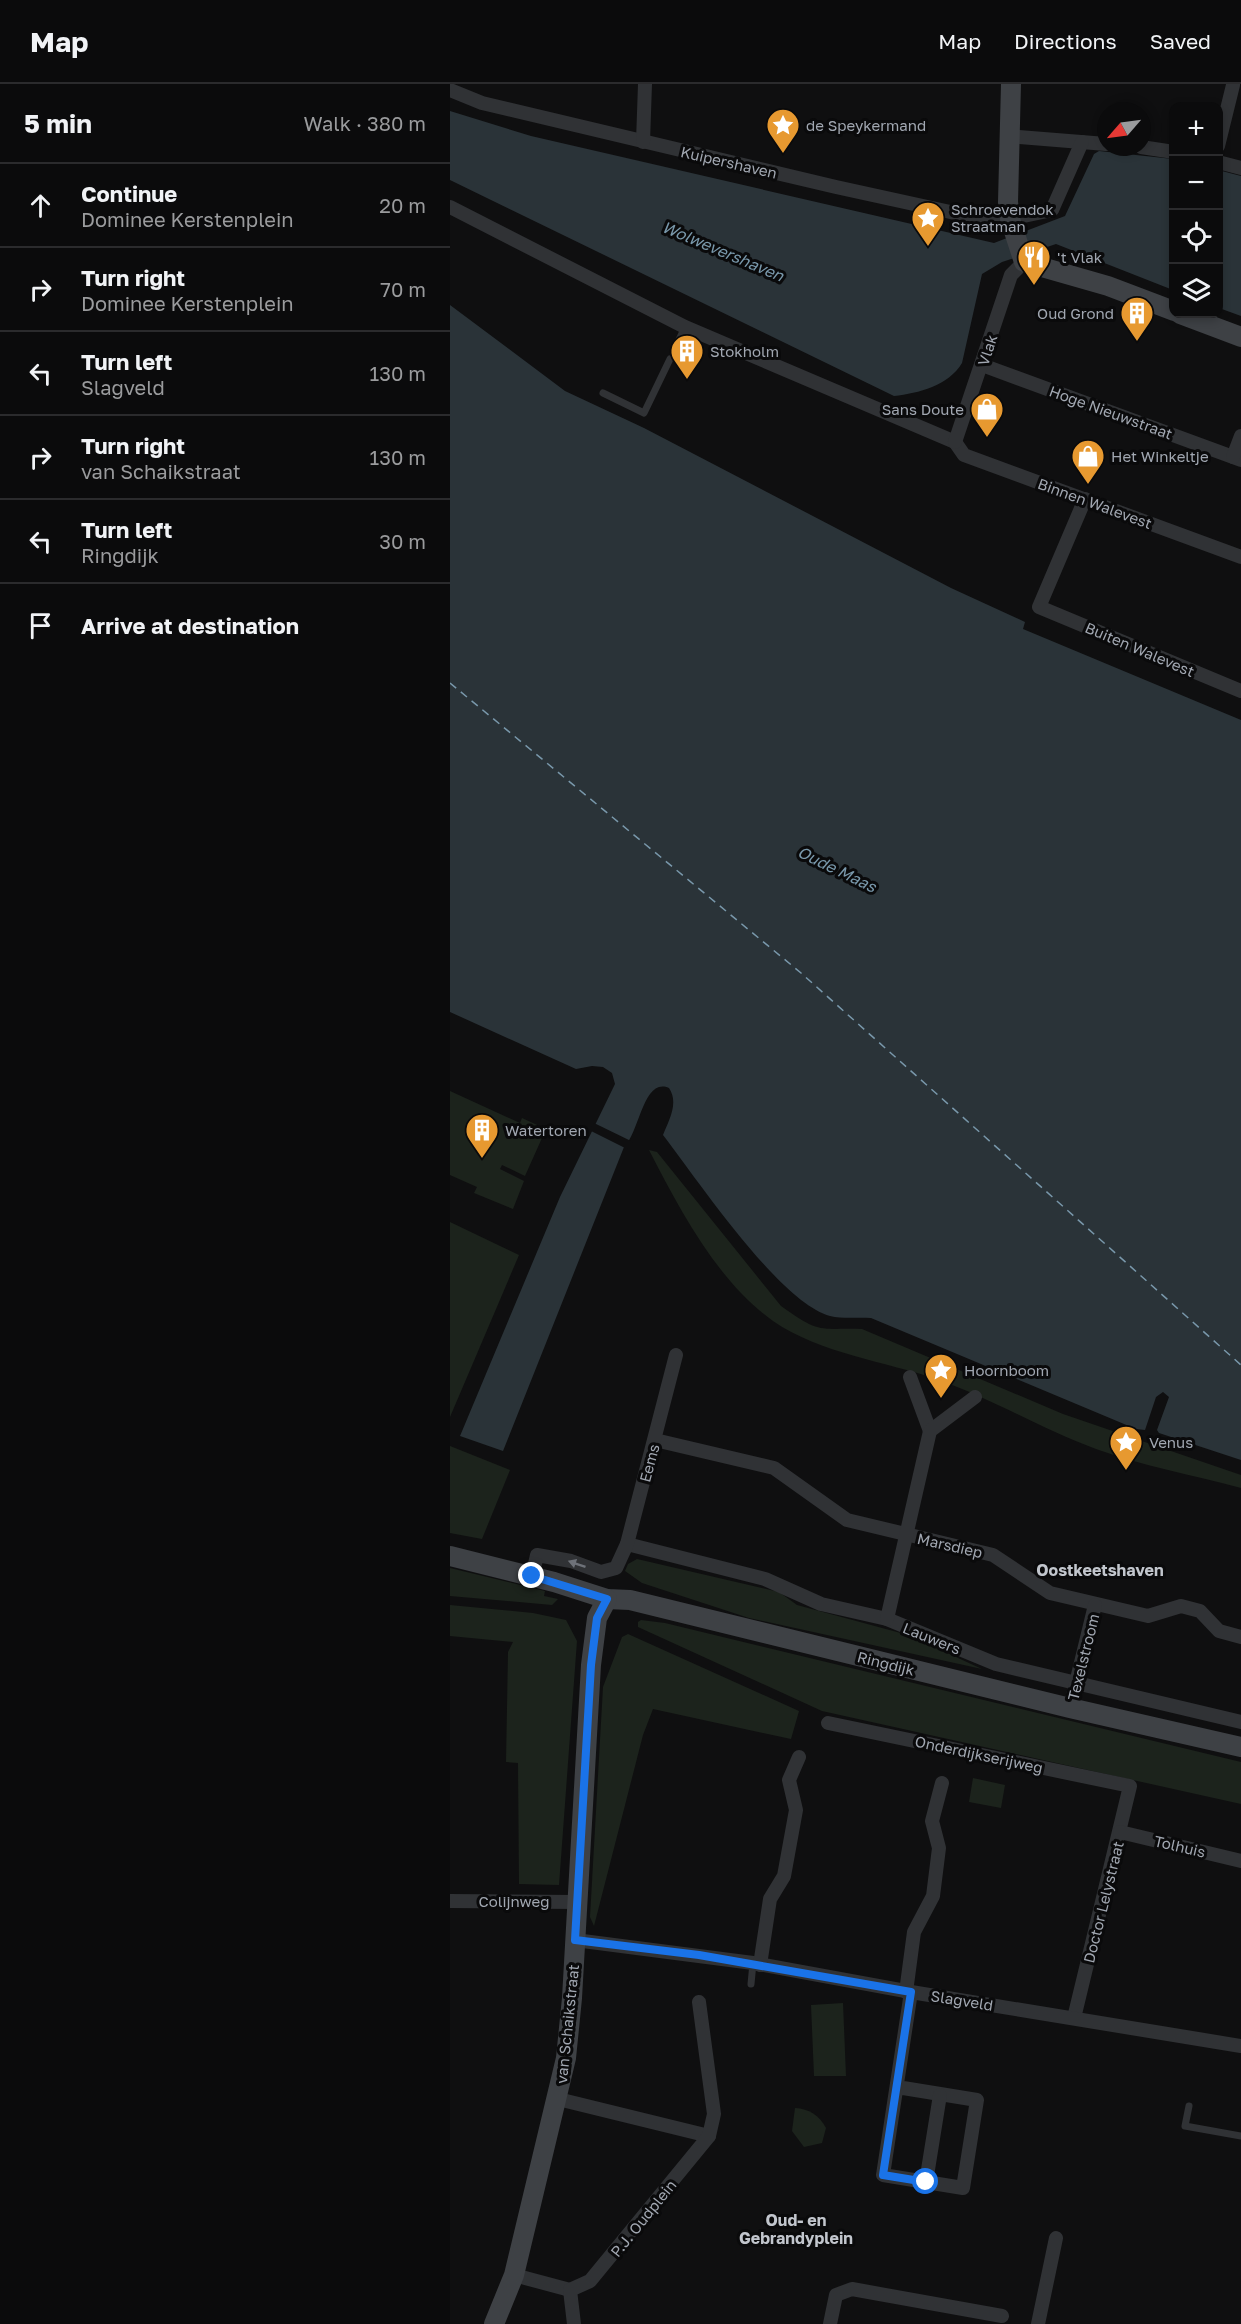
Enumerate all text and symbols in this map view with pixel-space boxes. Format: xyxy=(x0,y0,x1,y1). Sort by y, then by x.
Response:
text: Map xyxy=(30,25,88,58)
text: Map xyxy=(938,28,981,54)
text: Directions xyxy=(1014,28,1117,54)
text: Saved xyxy=(1150,28,1211,54)
north arrow xyxy=(1097,102,1151,156)
map controls xyxy=(1169,102,1223,318)
button: + xyxy=(1169,102,1223,156)
place icon: de Speykermand xyxy=(765,107,801,154)
text: 5 min xyxy=(24,108,92,139)
text: Walk · 380 m xyxy=(304,111,426,135)
place label: de Speykermand xyxy=(806,116,926,134)
street label: Kuipershaven xyxy=(679,142,779,182)
button: − xyxy=(1169,156,1223,210)
text: Continue xyxy=(81,180,177,207)
icon: ahead xyxy=(24,189,57,222)
text: 20 m xyxy=(379,193,426,217)
place icon: Schroevendok Straatman xyxy=(910,200,946,247)
place label: Schroevendok Straatman xyxy=(951,200,1054,235)
text: Dominee Kerstenplein xyxy=(81,207,294,231)
button: locate xyxy=(1169,210,1223,264)
water label: Wolwevershaven xyxy=(659,216,788,286)
restaurant icon: 't Vlak xyxy=(1016,239,1052,286)
place label: 't Vlak xyxy=(1057,248,1103,266)
text: Turn right xyxy=(81,264,185,291)
button: layers xyxy=(1169,264,1223,318)
icon: right xyxy=(24,273,57,306)
text: 70 m xyxy=(380,277,426,301)
text: Dominee Kerstenplein xyxy=(81,291,294,315)
building icon: Oud Grond xyxy=(1119,295,1155,342)
place label: Oud Grond xyxy=(1037,304,1114,322)
street label: Vlak xyxy=(974,332,1001,368)
building icon: Stokholm xyxy=(669,333,705,380)
place label: Stokholm xyxy=(710,342,779,360)
text: Turn left xyxy=(81,348,172,375)
icon: left xyxy=(24,357,57,390)
text: 130 m xyxy=(370,361,426,385)
text: Slagveld xyxy=(81,375,165,399)
street label: Hoge Nieuwstraat xyxy=(1047,381,1175,443)
shop icon: Sans Doute xyxy=(969,391,1005,438)
place label: Sans Doute xyxy=(882,400,964,418)
text: Turn right xyxy=(81,432,185,459)
shop icon: Het Winkeltje xyxy=(1070,438,1106,485)
icon: right xyxy=(24,441,57,474)
text: 130 m xyxy=(370,445,426,469)
place label: Het Winkeltje xyxy=(1111,447,1209,465)
text: van Schaikstraat xyxy=(81,459,241,483)
street label: Binnen Walevest xyxy=(1035,474,1155,532)
text: Turn left xyxy=(81,516,172,543)
icon: left xyxy=(24,525,57,558)
text: 30 m xyxy=(379,529,426,553)
text: Ringdijk xyxy=(81,543,159,567)
icon: arrive xyxy=(24,609,57,642)
text: Arrive at destination xyxy=(81,612,299,639)
street label: Buiten Walevest xyxy=(1083,618,1197,680)
water label: Oude Maas xyxy=(794,841,881,897)
building icon: Watertoren xyxy=(464,1112,500,1159)
place label: Watertoren xyxy=(505,1121,587,1139)
place icon: Hoornboom xyxy=(923,1352,959,1399)
place label: Hoornboom xyxy=(964,1361,1049,1379)
place icon: Venus xyxy=(1108,1424,1144,1471)
place label: Venus xyxy=(1149,1433,1193,1451)
street label: Eems xyxy=(635,1442,663,1484)
street label: Marsdiep xyxy=(916,1529,984,1561)
one-way arrow xyxy=(568,1559,586,1568)
district label: Oostkeetshaven xyxy=(1036,1560,1164,1580)
route end xyxy=(518,1562,544,1588)
street label: Texelstroom xyxy=(1064,1612,1102,1702)
street label: Lauwers xyxy=(900,1618,964,1658)
street label: Ringdijk xyxy=(855,1647,917,1679)
street label: Onderdijkserijweg xyxy=(913,1732,1045,1776)
street label: Tolhuis xyxy=(1153,1831,1207,1861)
street label: Doctor Lelystraat xyxy=(1079,1839,1127,1965)
street label: Colijnweg xyxy=(478,1892,550,1910)
street label: van Schaikstraat xyxy=(552,1963,582,2085)
street label: Slagveld xyxy=(930,1986,994,2014)
route start xyxy=(912,2168,938,2194)
street label: P.J. Oudplein xyxy=(606,2176,680,2260)
district label: Oud- en Gebrandyplein xyxy=(739,2210,853,2248)

